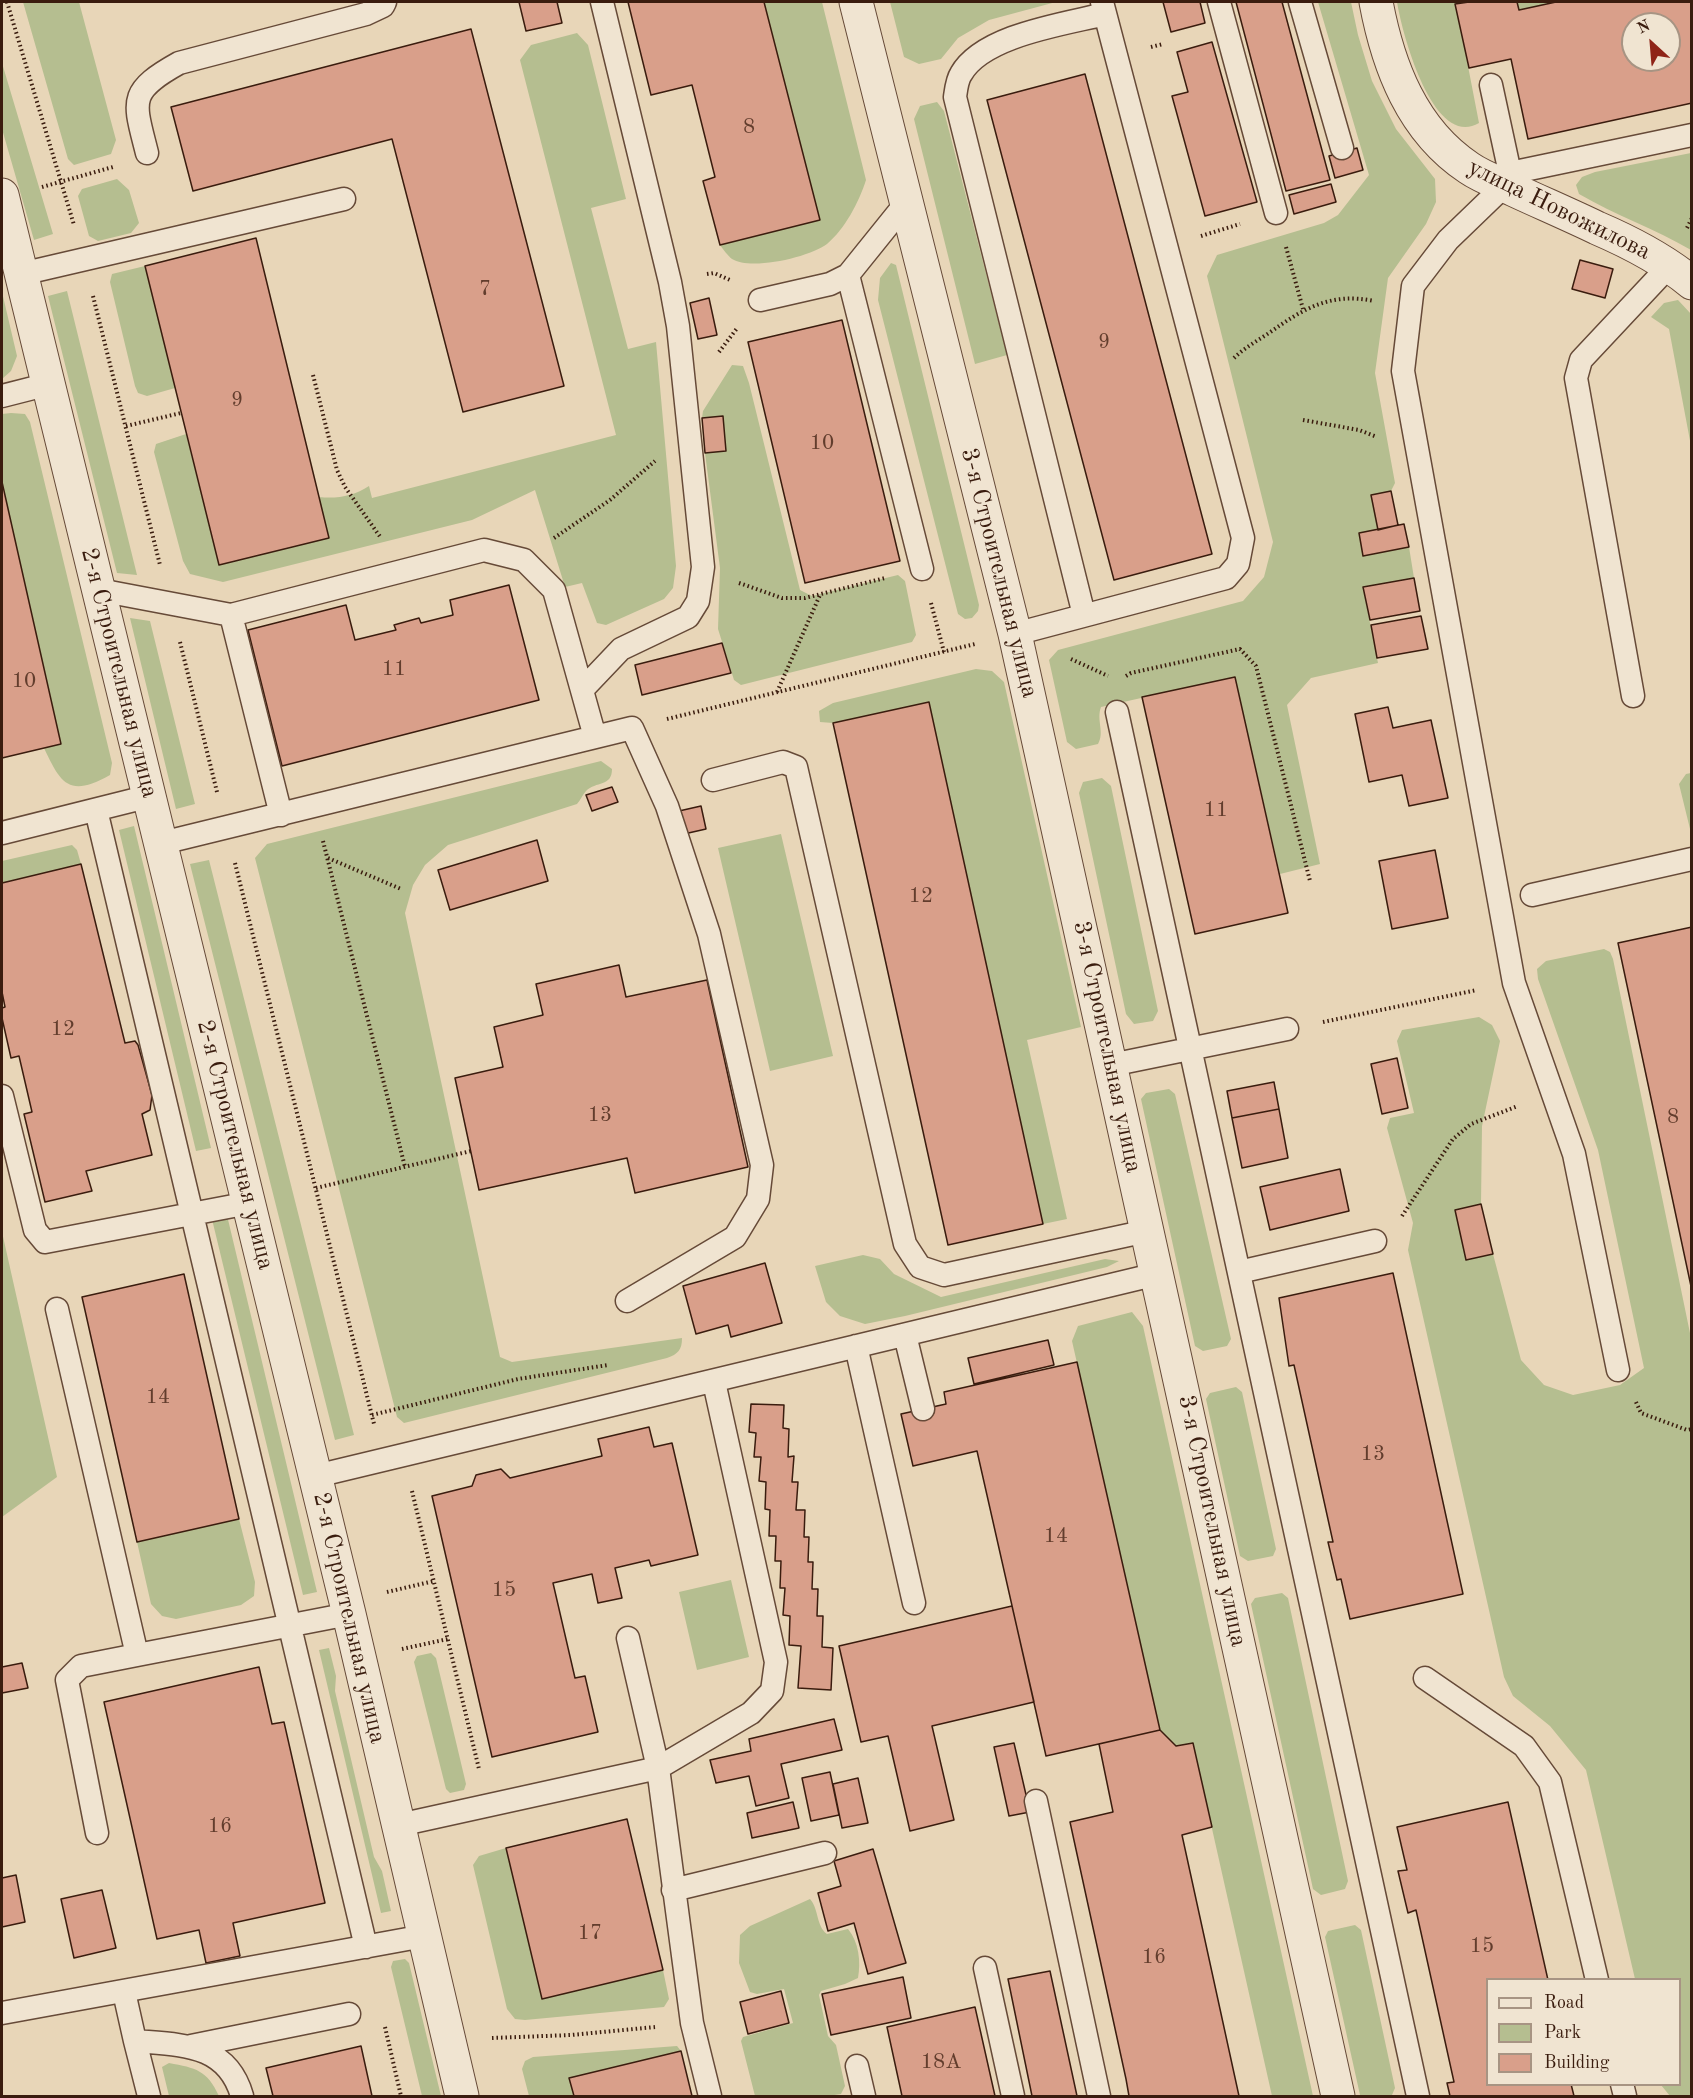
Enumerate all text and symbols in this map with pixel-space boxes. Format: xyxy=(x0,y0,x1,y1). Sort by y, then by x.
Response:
north arrow xyxy=(1621,12,1681,72)
text: N xyxy=(1635,18,1653,37)
house number: 8 xyxy=(743,114,755,140)
street label: улица Новожилова xyxy=(1463,153,1655,267)
house number: 7 xyxy=(479,276,491,302)
house number: 9 xyxy=(1098,329,1110,355)
house number: 9 xyxy=(231,387,243,413)
house number: 10 xyxy=(810,430,834,456)
street label: 3-я Строительная улица xyxy=(954,445,1044,701)
street label: 2-я Строительная улица xyxy=(74,545,164,801)
house number: 11 xyxy=(382,656,406,682)
house number: 10 xyxy=(12,668,36,694)
house number: 11 xyxy=(1204,797,1228,823)
house number: 12 xyxy=(909,883,933,909)
street label: 3-я Строительная улица xyxy=(1066,918,1148,1176)
house number: 12 xyxy=(51,1016,75,1042)
street label: 2-я Строительная улица xyxy=(190,1017,280,1273)
house number: 13 xyxy=(588,1102,612,1128)
house number: 8 xyxy=(1667,1104,1679,1130)
house number: 14 xyxy=(146,1384,170,1410)
street label: 3-я Строительная улица xyxy=(1171,1392,1253,1650)
house number: 13 xyxy=(1361,1441,1385,1467)
street label: 2-я Строительная улица xyxy=(306,1490,392,1746)
house number: 14 xyxy=(1044,1523,1068,1549)
house number: 15 xyxy=(492,1577,516,1603)
house number: 16 xyxy=(208,1813,232,1839)
house number: 17 xyxy=(578,1920,602,1946)
house number: 15 xyxy=(1470,1933,1494,1959)
house number: 16 xyxy=(1142,1944,1166,1970)
legend xyxy=(1486,1978,1681,2086)
text: Road xyxy=(1544,1994,1584,2012)
text: Park xyxy=(1544,2024,1581,2042)
house number: 18А xyxy=(921,2049,961,2075)
text: Building xyxy=(1544,2054,1609,2072)

